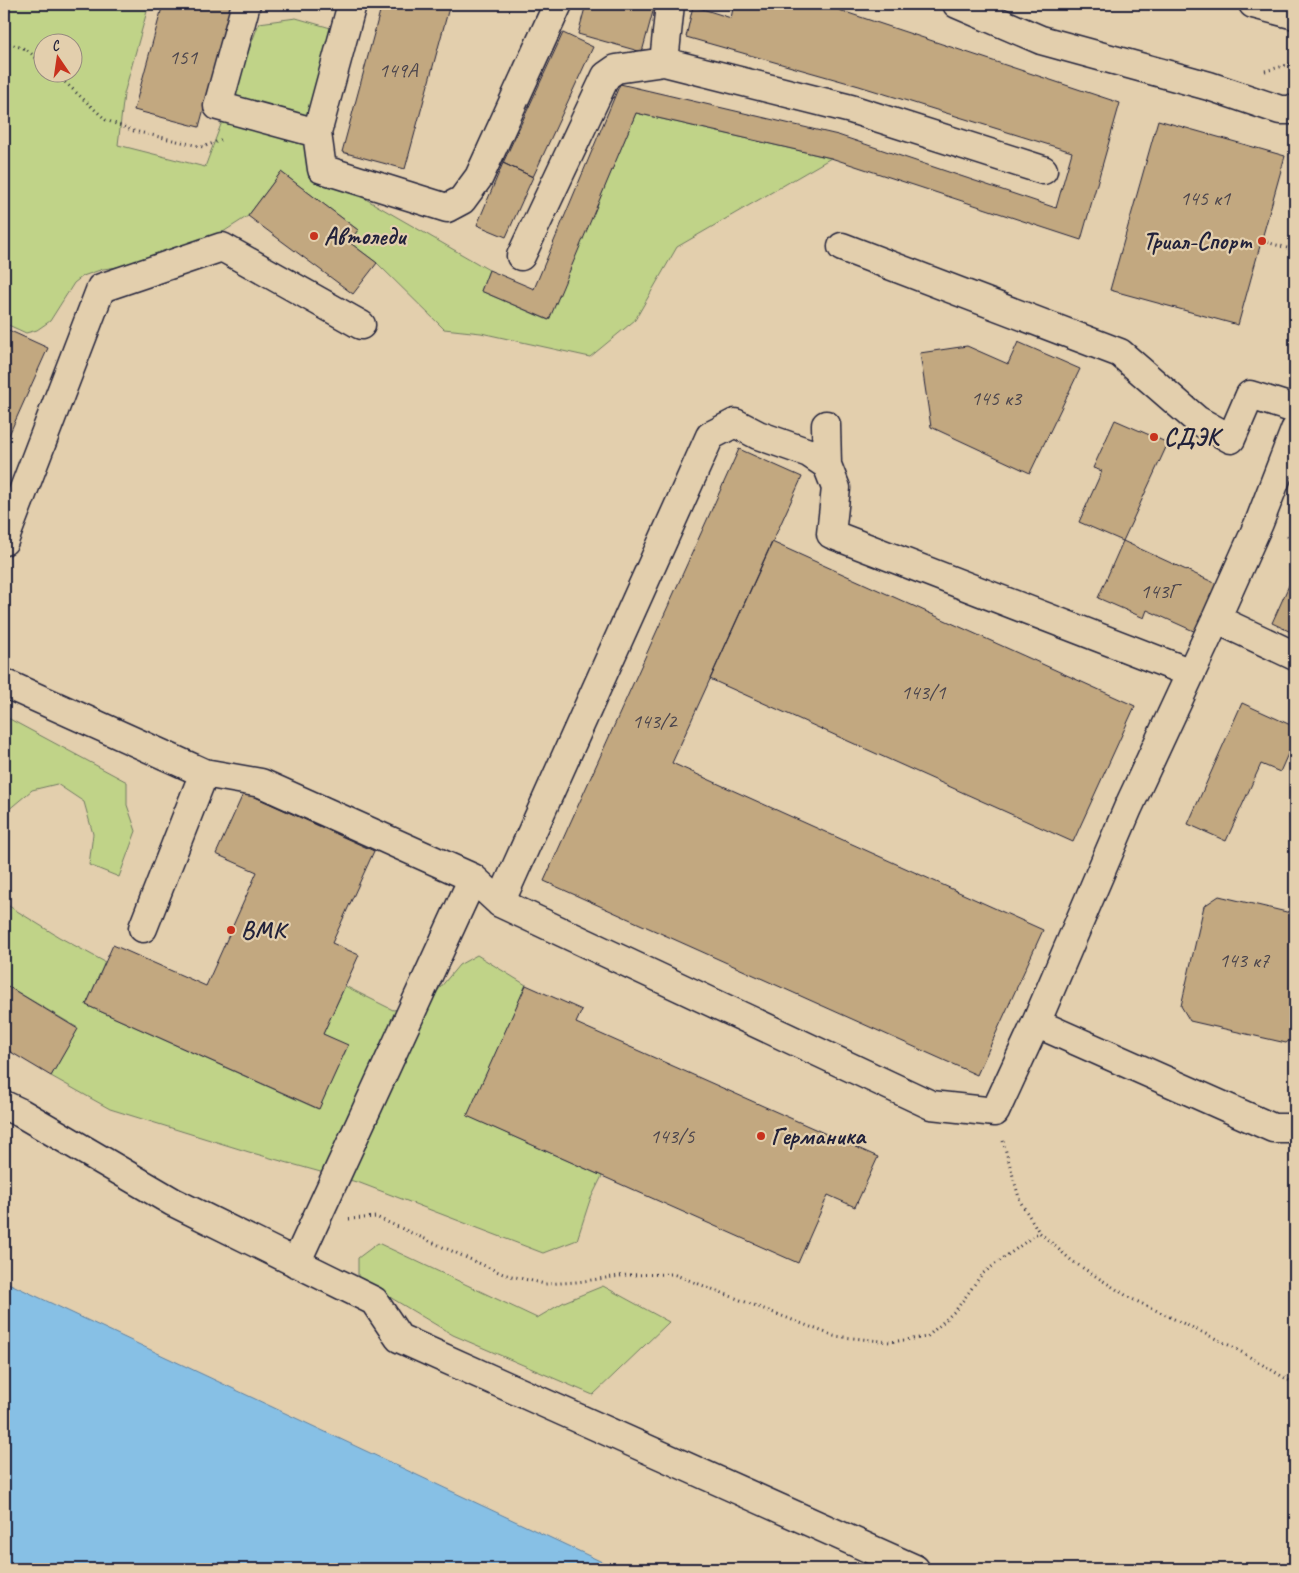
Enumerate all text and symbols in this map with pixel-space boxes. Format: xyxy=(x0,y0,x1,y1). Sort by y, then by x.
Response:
north arrow xyxy=(32,32,82,82)
text: С xyxy=(50,36,63,55)
house number: 151 xyxy=(169,44,199,70)
house number: 149А xyxy=(379,57,419,83)
house number: 145 к1 xyxy=(1180,185,1232,211)
place label: Автоледи xyxy=(324,221,408,251)
place label: Триал-Спорт xyxy=(1143,226,1252,256)
marker: Автоледи xyxy=(308,230,320,242)
marker: Триал-Спорт xyxy=(1256,235,1268,247)
house number: 145 к3 xyxy=(971,385,1023,411)
place label: СДЭК xyxy=(1164,422,1224,452)
marker: СДЭК xyxy=(1148,431,1160,443)
house number: 143Г xyxy=(1140,578,1182,604)
house number: 143/1 xyxy=(901,679,947,705)
house number: 143/2 xyxy=(632,708,678,734)
place label: ВМК xyxy=(241,915,289,945)
marker: ВМК xyxy=(225,924,237,936)
house number: 143 к7 xyxy=(1219,947,1271,973)
place label: Германика xyxy=(771,1121,867,1151)
house number: 143/5 xyxy=(650,1123,696,1149)
marker: Германика xyxy=(755,1130,767,1142)

